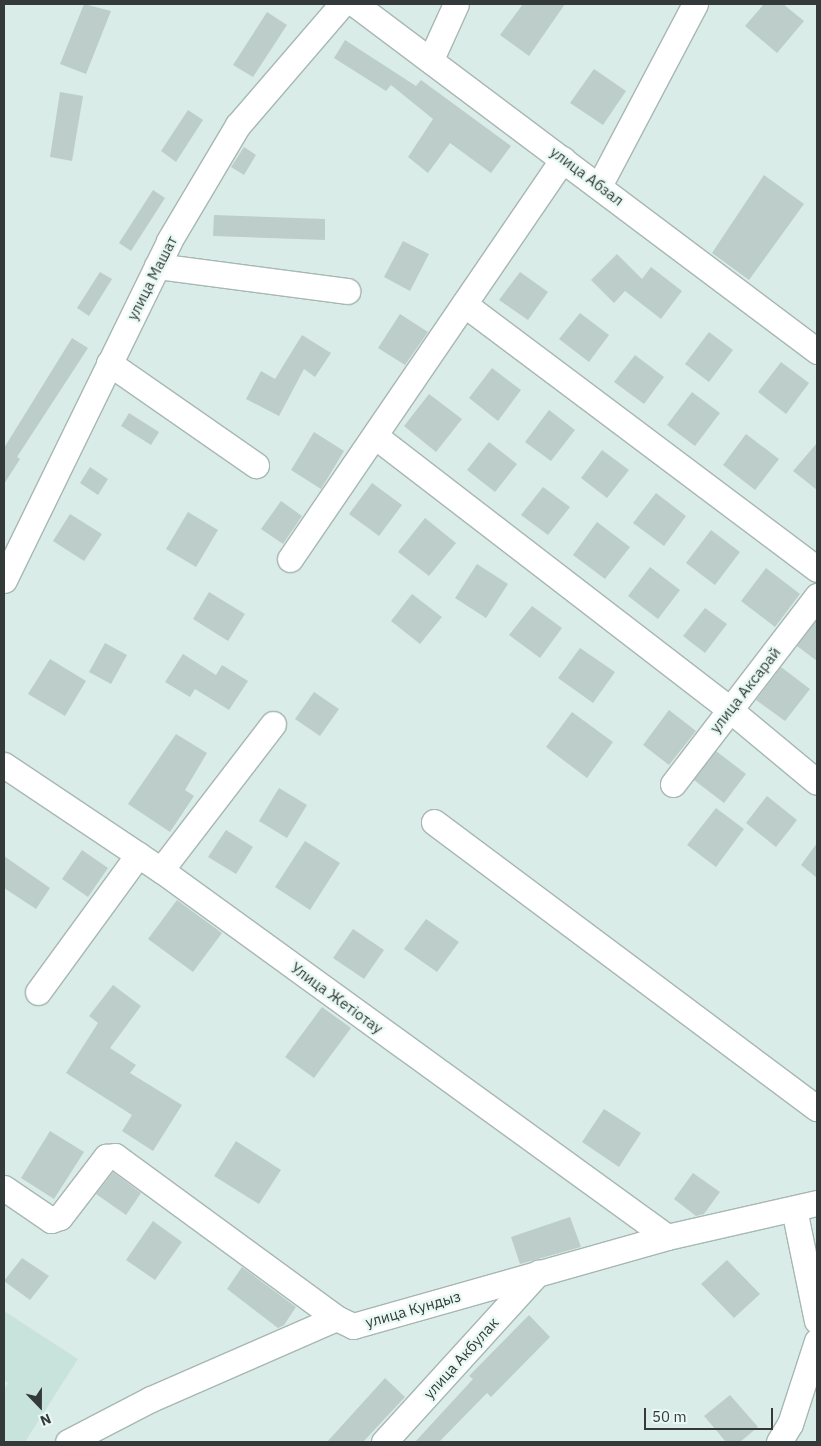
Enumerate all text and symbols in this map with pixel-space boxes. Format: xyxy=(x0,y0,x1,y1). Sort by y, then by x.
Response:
street label: улица Абзал xyxy=(547,143,627,209)
street label: улица Машат xyxy=(123,233,181,323)
street label: улица Аксарай xyxy=(706,644,784,736)
street label: Улица Жетіотау xyxy=(287,959,387,1037)
street label: улица Кундыз xyxy=(363,1287,463,1331)
street label: улица Акбулак xyxy=(420,1314,502,1402)
north arrow xyxy=(15,1381,65,1431)
scale bar xyxy=(646,1398,775,1430)
text: 50 m xyxy=(652,1407,687,1426)
text: N xyxy=(38,1410,54,1430)

